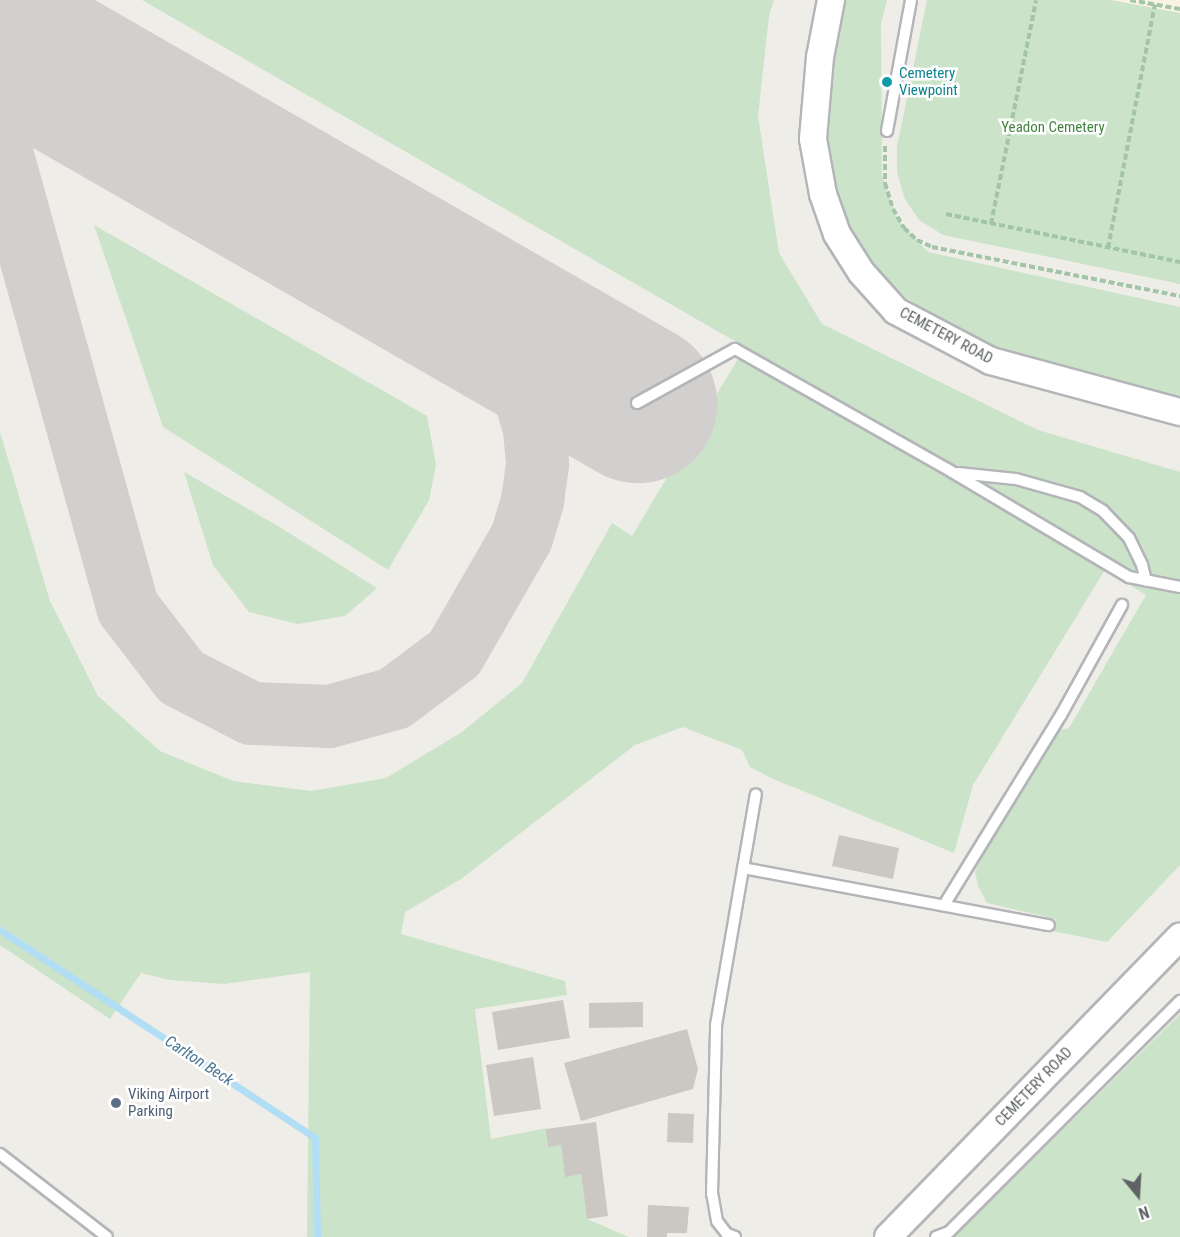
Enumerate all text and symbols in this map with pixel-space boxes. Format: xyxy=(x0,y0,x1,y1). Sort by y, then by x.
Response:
place label: Cemetery Viewpoint xyxy=(899,64,958,99)
marker: Cemetery Viewpoint xyxy=(880,75,894,89)
park label: Yeadon Cemetery xyxy=(1001,119,1105,137)
street label: CEMETERY ROAD xyxy=(896,304,996,368)
water label: Carlton Beck xyxy=(161,1032,237,1090)
street label: CEMETERY ROAD xyxy=(992,1044,1076,1130)
place label: Viking Airport Parking xyxy=(128,1085,209,1120)
marker: Viking Airport Parking xyxy=(109,1096,123,1110)
north arrow xyxy=(1108,1165,1168,1225)
text: N xyxy=(1136,1202,1151,1223)

